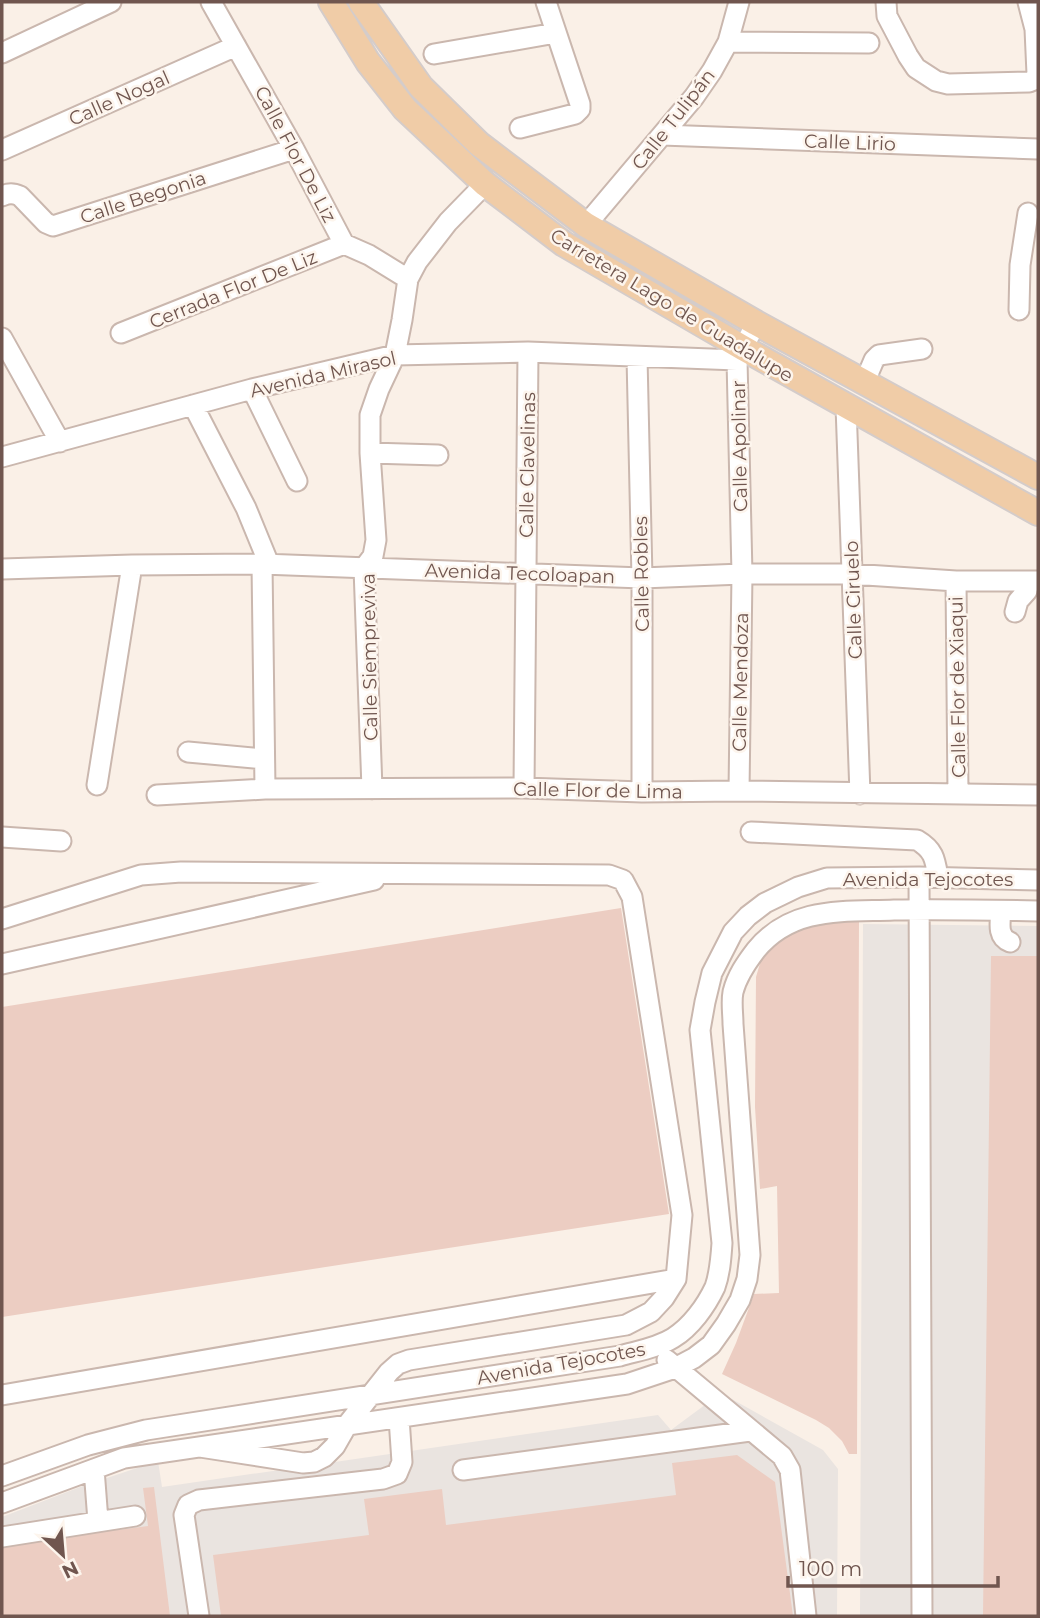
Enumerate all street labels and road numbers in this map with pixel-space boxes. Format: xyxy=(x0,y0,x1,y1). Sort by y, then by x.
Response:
street label: Calle Tulipán xyxy=(627,64,720,174)
street label: Calle Nogal xyxy=(65,66,173,131)
street label: Calle Flor De Liz xyxy=(250,82,341,226)
street label: Calle Lirio xyxy=(804,129,896,156)
street label: Calle Begonia xyxy=(77,166,209,229)
street label: Carretera Lago de Guadalupe xyxy=(546,224,797,387)
street label: Cerrada Flor De Liz xyxy=(146,245,320,334)
street label: Avenida Mirasol xyxy=(248,346,398,402)
street label: Calle Apolinar xyxy=(727,380,752,512)
street label: Calle Clavelinas xyxy=(515,392,540,538)
street label: Calle Robles xyxy=(629,516,654,632)
street label: Calle Ciruelo xyxy=(840,540,867,660)
street label: Avenida Tecoloapan xyxy=(424,559,616,588)
street label: Calle Siempreviva xyxy=(357,573,382,741)
street label: Calle Flor de Xiaqui xyxy=(944,596,971,778)
street label: Calle Mendoza xyxy=(728,612,753,752)
street label: Calle Flor de Lima xyxy=(513,778,683,803)
street label: Avenida Tejocotes xyxy=(843,868,1013,891)
street label: Avenida Tejocotes xyxy=(475,1337,647,1390)

